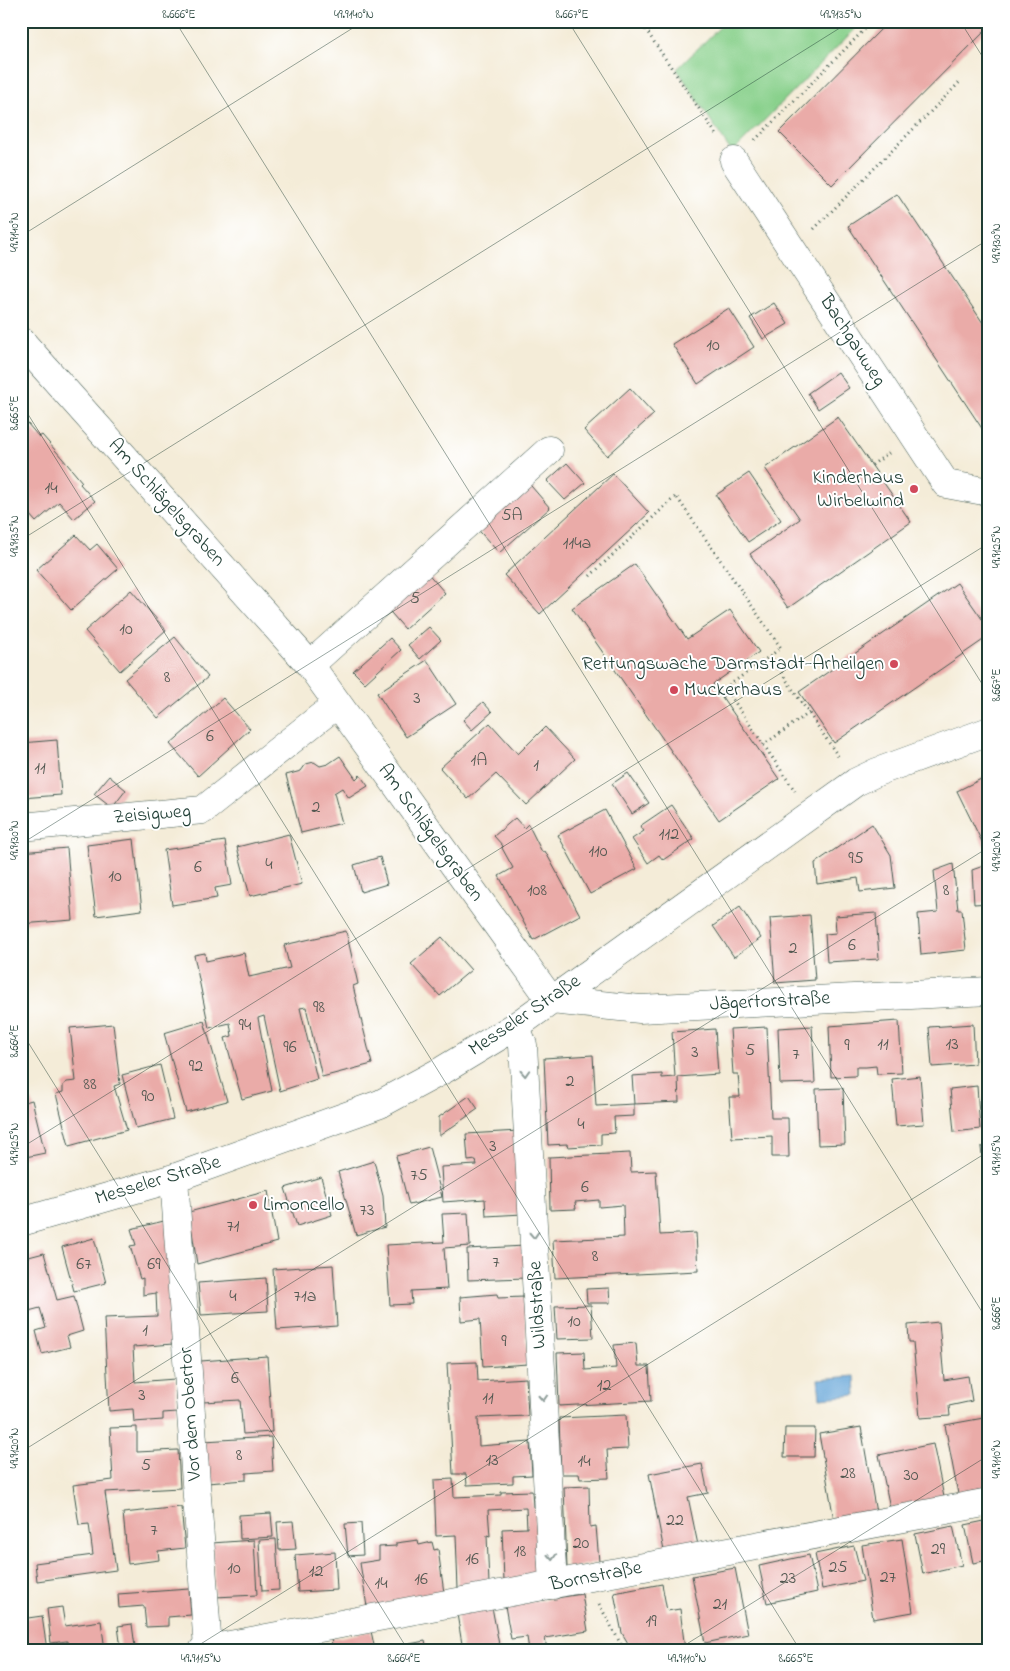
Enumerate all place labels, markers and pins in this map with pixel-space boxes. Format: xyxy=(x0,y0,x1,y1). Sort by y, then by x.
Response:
place label: Kinderhaus Wirbelwind xyxy=(813,464,904,516)
marker: Kinderhaus Wirbelwind xyxy=(908,483,920,495)
place label: Rettungswache Darmstadt-Arheilgen xyxy=(582,650,884,680)
marker: Rettungswache Darmstadt-Arheilgen xyxy=(888,658,900,670)
place label: Muckerhaus xyxy=(684,676,782,705)
marker: Muckerhaus xyxy=(668,684,680,696)
place label: Limoncello xyxy=(263,1191,345,1220)
marker: Limoncello xyxy=(247,1199,259,1211)

